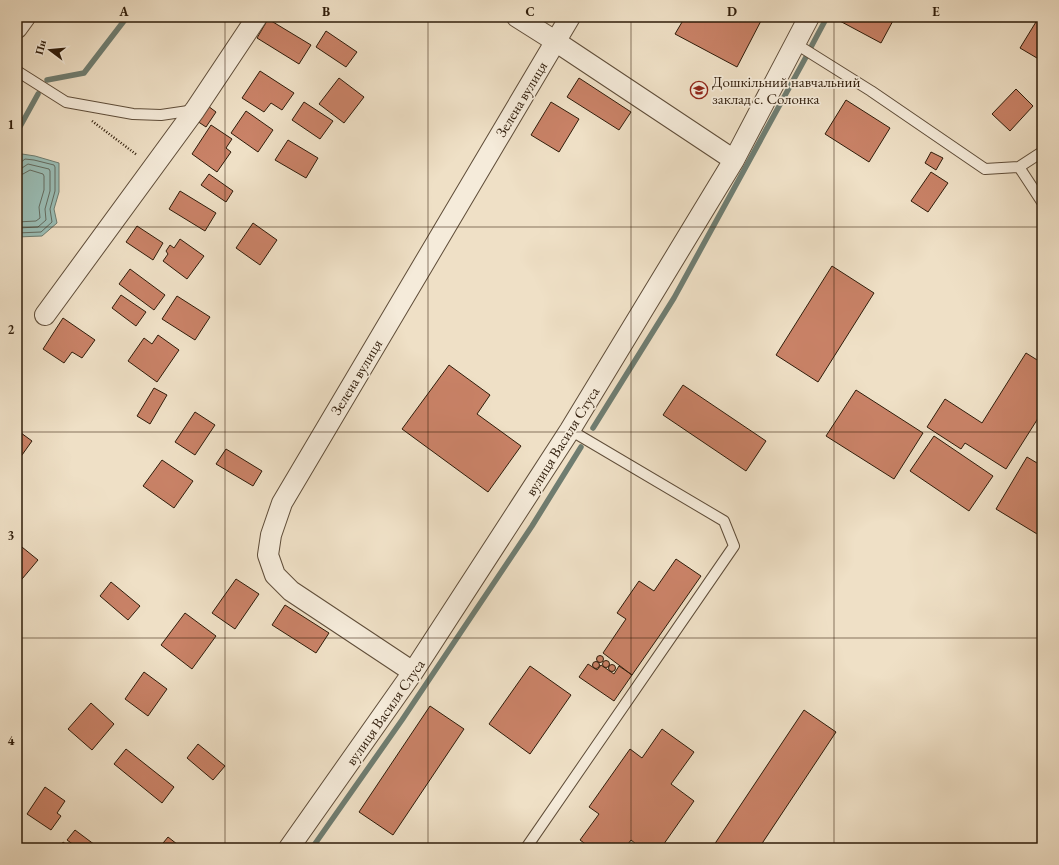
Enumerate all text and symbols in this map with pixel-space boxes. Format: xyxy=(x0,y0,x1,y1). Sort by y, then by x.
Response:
text: A xyxy=(118,3,129,20)
text: B xyxy=(322,3,330,20)
text: C xyxy=(525,3,535,20)
text: D xyxy=(727,3,737,20)
text: E xyxy=(932,3,940,20)
north arrow xyxy=(30,30,70,70)
text: Пн xyxy=(32,37,49,56)
street label: Зелена вулиця xyxy=(491,57,551,140)
place label: Дошкільний навчальний заклад с. Солонка xyxy=(712,72,860,108)
school or university icon: Дошкільний навчальний заклад с. Солонка xyxy=(689,80,709,100)
text: 1 xyxy=(8,116,15,133)
text: 2 xyxy=(8,321,15,338)
street label: Зелена вулиця xyxy=(326,335,386,418)
street label: вулиця Василя Стуса xyxy=(521,383,603,499)
text: 3 xyxy=(8,527,15,544)
street label: вулиця Василя Стуса xyxy=(341,655,429,769)
text: 4 xyxy=(8,732,15,749)

